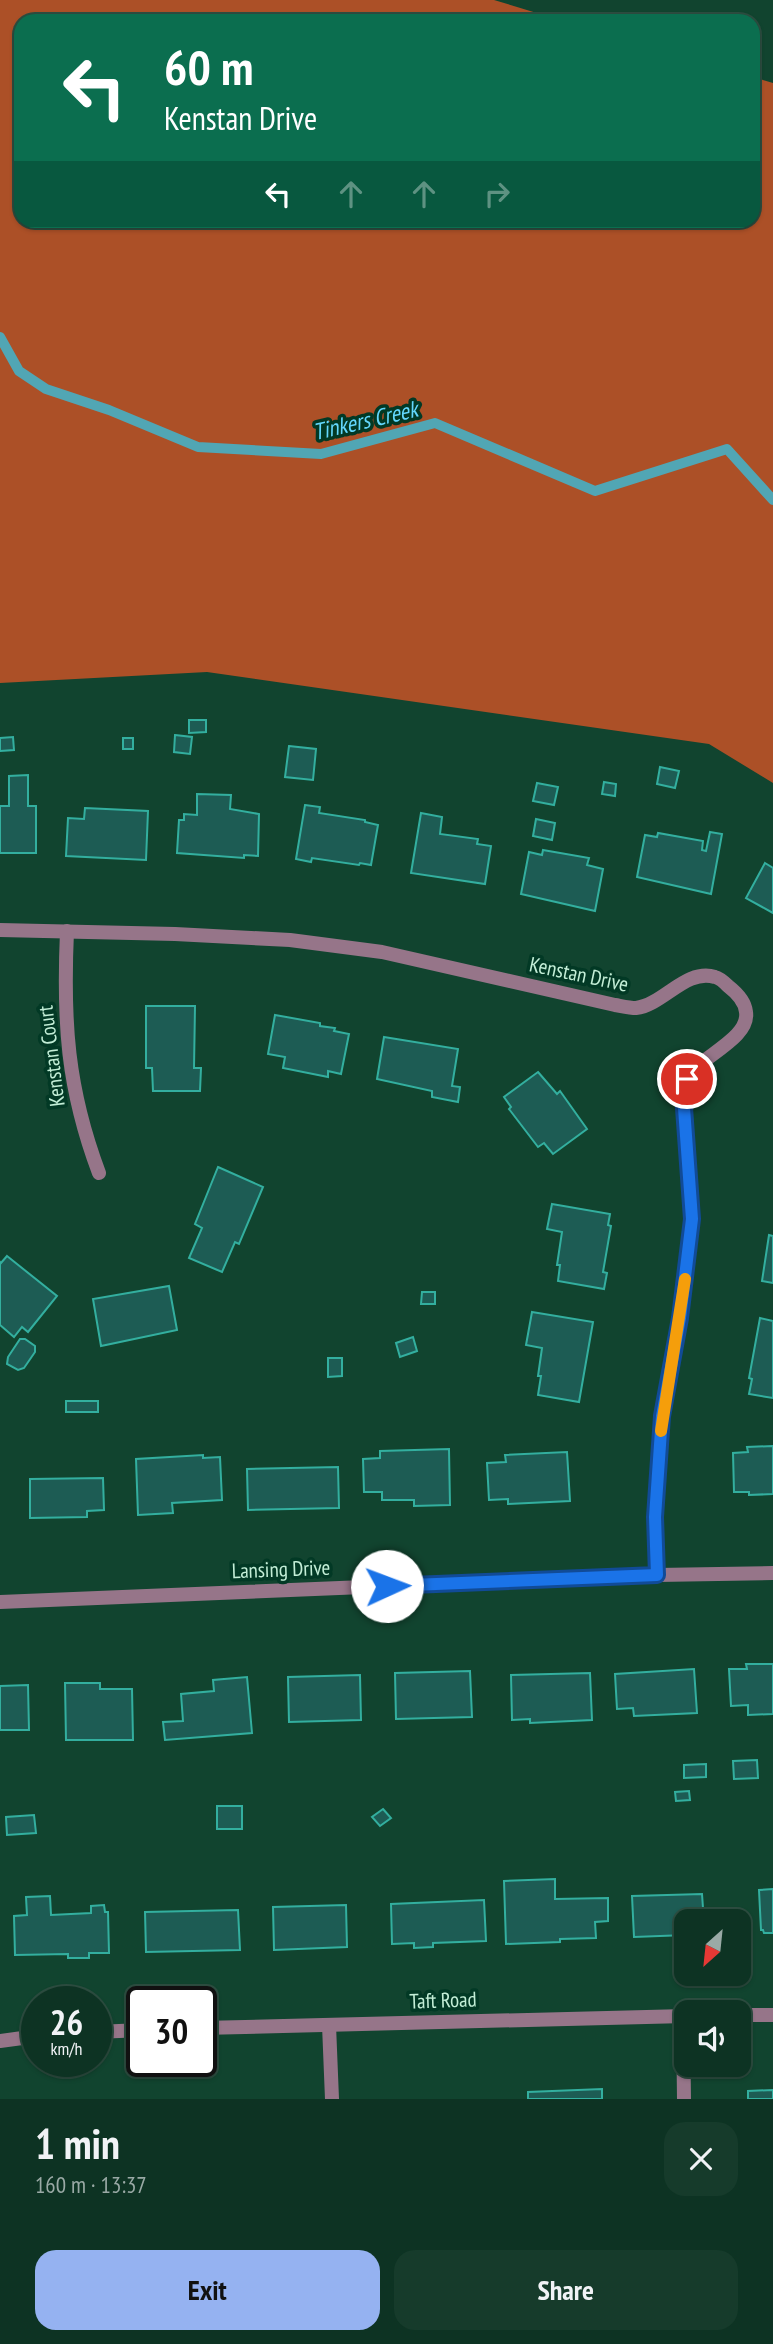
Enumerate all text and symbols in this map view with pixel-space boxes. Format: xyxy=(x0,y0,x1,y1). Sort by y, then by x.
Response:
text: 60 m xyxy=(164,35,253,99)
icon: left xyxy=(49,42,140,133)
text: Kenstan Drive xyxy=(164,97,317,139)
icon: left xyxy=(259,175,297,213)
icon: ahead xyxy=(332,175,370,213)
icon: ahead xyxy=(405,175,443,213)
icon: right xyxy=(478,175,516,213)
water label: Tinkers Creek xyxy=(310,393,423,446)
street label: Kenstan Drive xyxy=(527,950,631,998)
street label: Kenstan Court xyxy=(31,1004,71,1108)
pin xyxy=(657,1049,717,1109)
icon: arrive xyxy=(668,1060,706,1098)
position arrow xyxy=(350,1549,424,1623)
street label: Lansing Drive xyxy=(231,1554,331,1584)
north arrow xyxy=(674,1909,751,1986)
map controls xyxy=(674,1909,751,2077)
street label: Taft Road xyxy=(409,1985,477,2015)
speed limit sign: 30 xyxy=(126,1986,217,2077)
text: 26 xyxy=(50,1999,83,2045)
button: sound xyxy=(674,2000,751,2077)
text: km/h xyxy=(51,2037,82,2060)
text: 1 min xyxy=(35,2116,120,2171)
button: close xyxy=(664,2122,738,2196)
text: 160 m · 13:37 xyxy=(35,2170,147,2199)
button: Exit xyxy=(35,2250,380,2330)
button: Share xyxy=(394,2250,738,2330)

